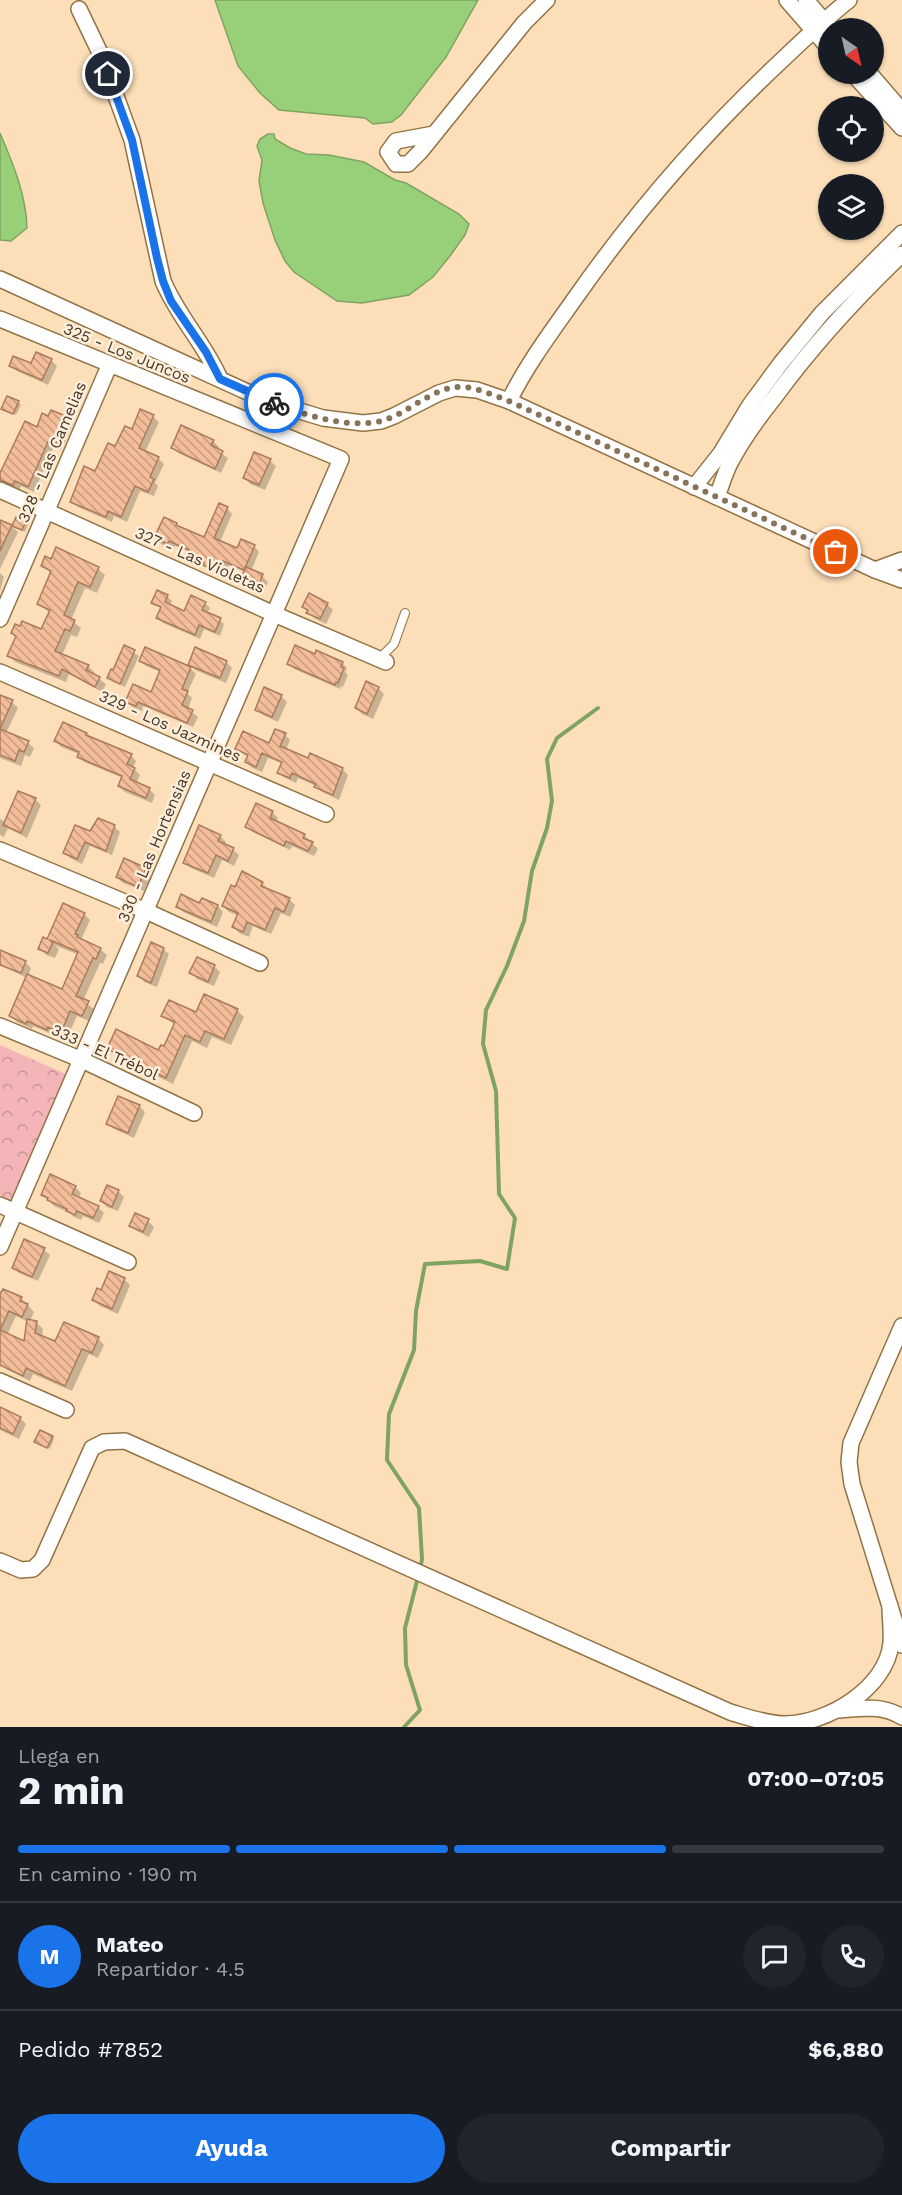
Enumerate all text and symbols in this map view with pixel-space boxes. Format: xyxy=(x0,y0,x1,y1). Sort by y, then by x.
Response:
north arrow xyxy=(818,18,884,84)
map controls xyxy=(818,18,884,240)
pin xyxy=(82,48,133,99)
icon: home xyxy=(91,57,124,90)
button: locate xyxy=(818,96,884,162)
button: layers xyxy=(818,174,884,240)
street label: 325 - Los Juncos xyxy=(61,319,193,387)
courier xyxy=(244,373,304,433)
street label: 328 - Las Camelias xyxy=(14,379,90,525)
icon: bike xyxy=(258,387,291,420)
street label: 327 - Las Violetas xyxy=(132,523,268,597)
pin xyxy=(810,526,861,577)
icon: bag xyxy=(819,535,852,568)
street label: 329 - Los Jazmines xyxy=(96,686,244,766)
street label: 330 - Las Hortensias xyxy=(113,767,195,925)
street label: 333 - El Trébol xyxy=(49,1020,162,1084)
text: Llega en xyxy=(18,1744,100,1768)
text: 07:00–07:05 xyxy=(747,1766,884,1791)
text: 2 min xyxy=(18,1768,125,1813)
text: En camino · 190 m xyxy=(18,1862,197,1886)
button: chat xyxy=(743,1925,806,1988)
button: phone xyxy=(821,1925,884,1988)
text: Mateo xyxy=(96,1932,164,1957)
text: M xyxy=(39,1944,60,1969)
text: Repartidor · 4.5 xyxy=(96,1957,245,1981)
text: Pedido #7852 xyxy=(18,2037,163,2062)
text: $6,880 xyxy=(808,2037,884,2062)
button: Ayuda xyxy=(18,2114,445,2183)
button: Compartir xyxy=(457,2114,884,2183)

